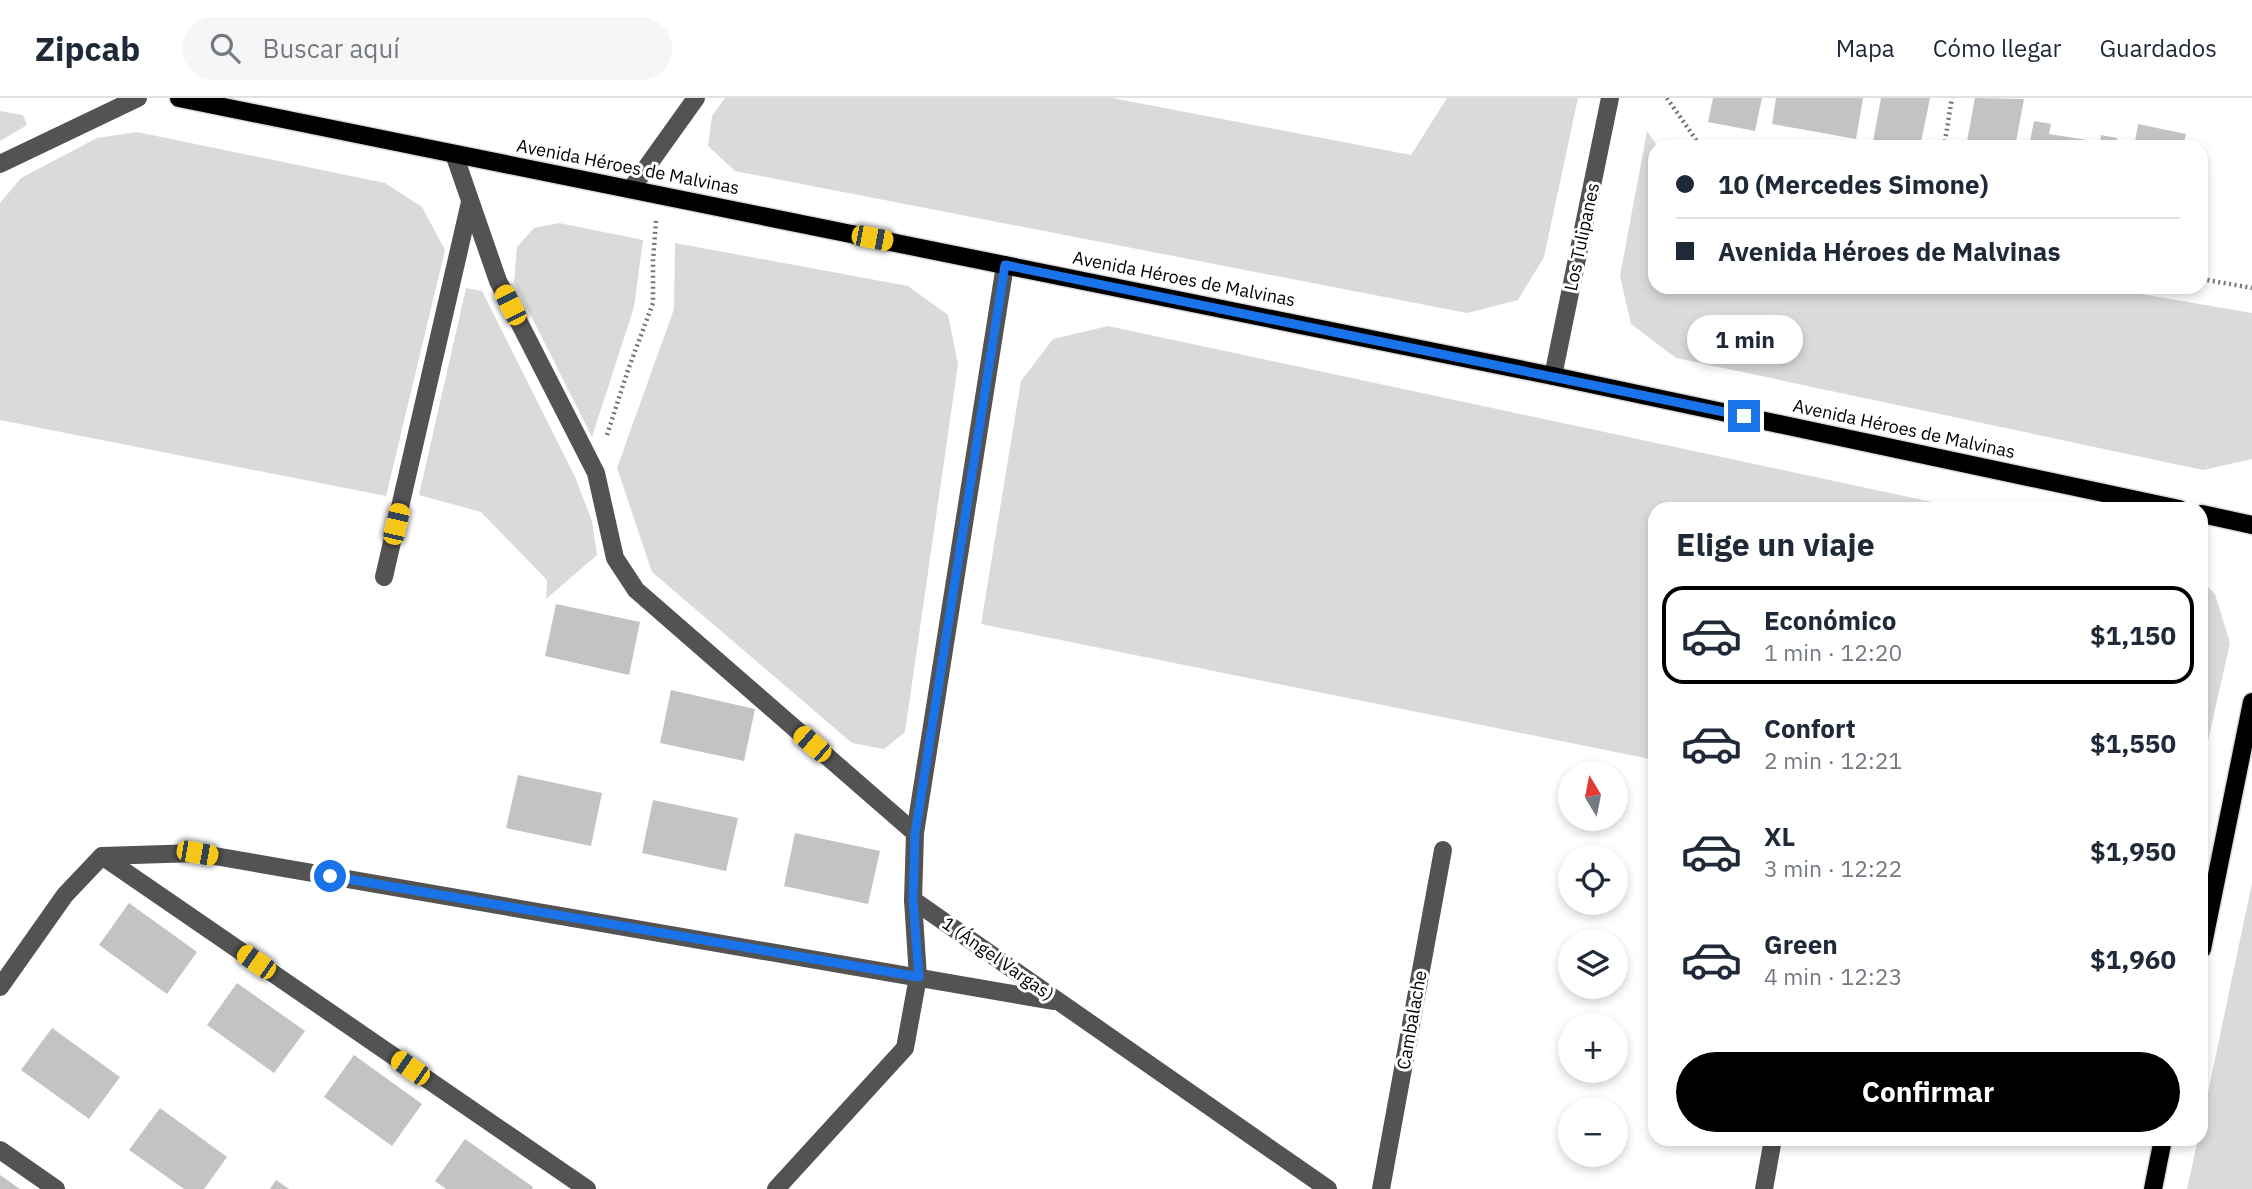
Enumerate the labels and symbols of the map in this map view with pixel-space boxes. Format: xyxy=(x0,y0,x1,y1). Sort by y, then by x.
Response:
street label: Avenida Héroes de Malvinas xyxy=(515,134,741,199)
street label: Los Tulipanes xyxy=(1559,181,1604,293)
car xyxy=(850,224,895,252)
street label: Avenida Héroes de Malvinas xyxy=(1071,246,1297,311)
car xyxy=(492,282,529,328)
callout: 1 min xyxy=(1686,314,1802,364)
street label: Avenida Héroes de Malvinas xyxy=(1791,394,2017,463)
route end xyxy=(1728,400,1760,432)
car xyxy=(382,501,411,547)
car xyxy=(790,722,835,766)
north arrow xyxy=(1558,761,1628,831)
car xyxy=(175,839,220,867)
route start xyxy=(314,860,346,892)
street label: 1 (Ángel Vargas) xyxy=(938,911,1059,1006)
car xyxy=(233,941,280,983)
street label: Cambalache xyxy=(1391,968,1432,1071)
car xyxy=(387,1047,434,1089)

